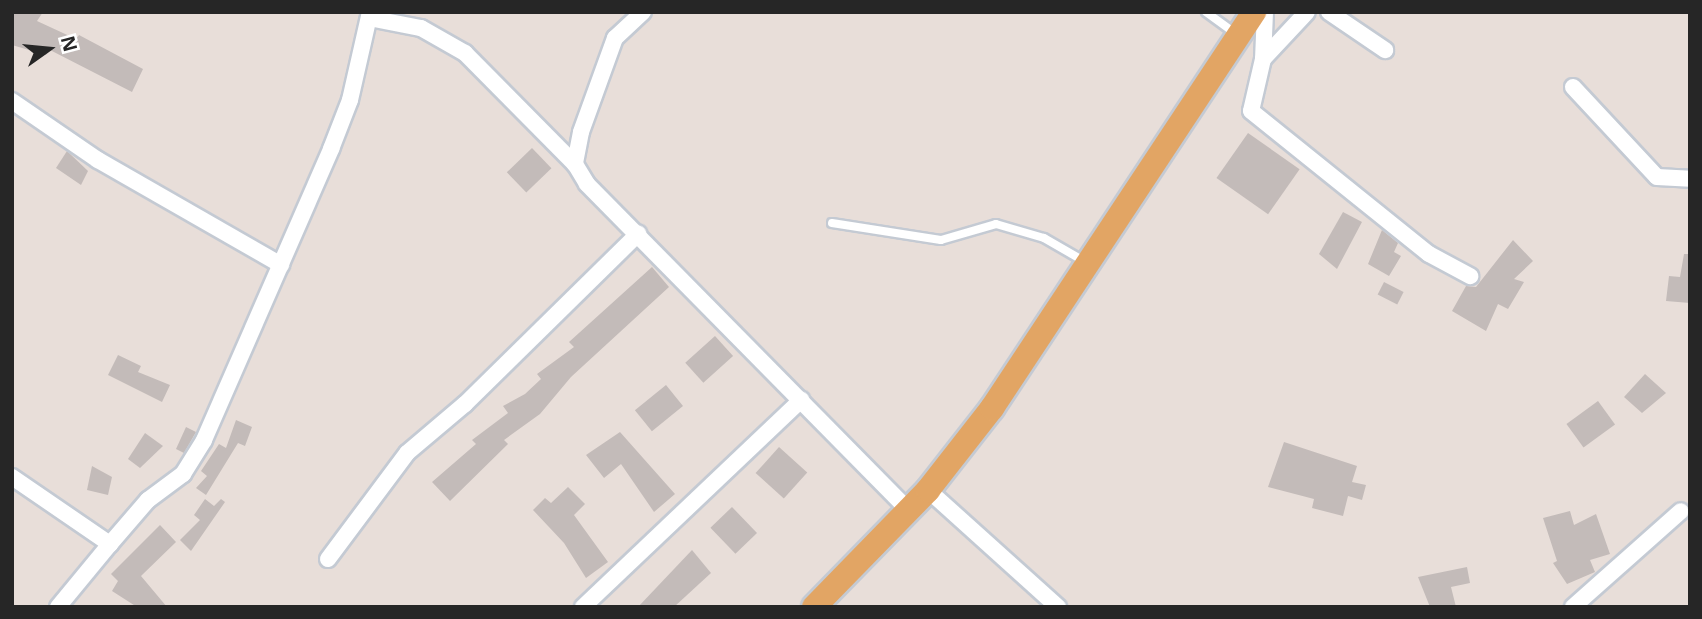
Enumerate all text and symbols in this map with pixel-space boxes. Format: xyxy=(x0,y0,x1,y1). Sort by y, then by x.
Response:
north arrow xyxy=(14,14,84,84)
text: N xyxy=(55,33,84,54)

